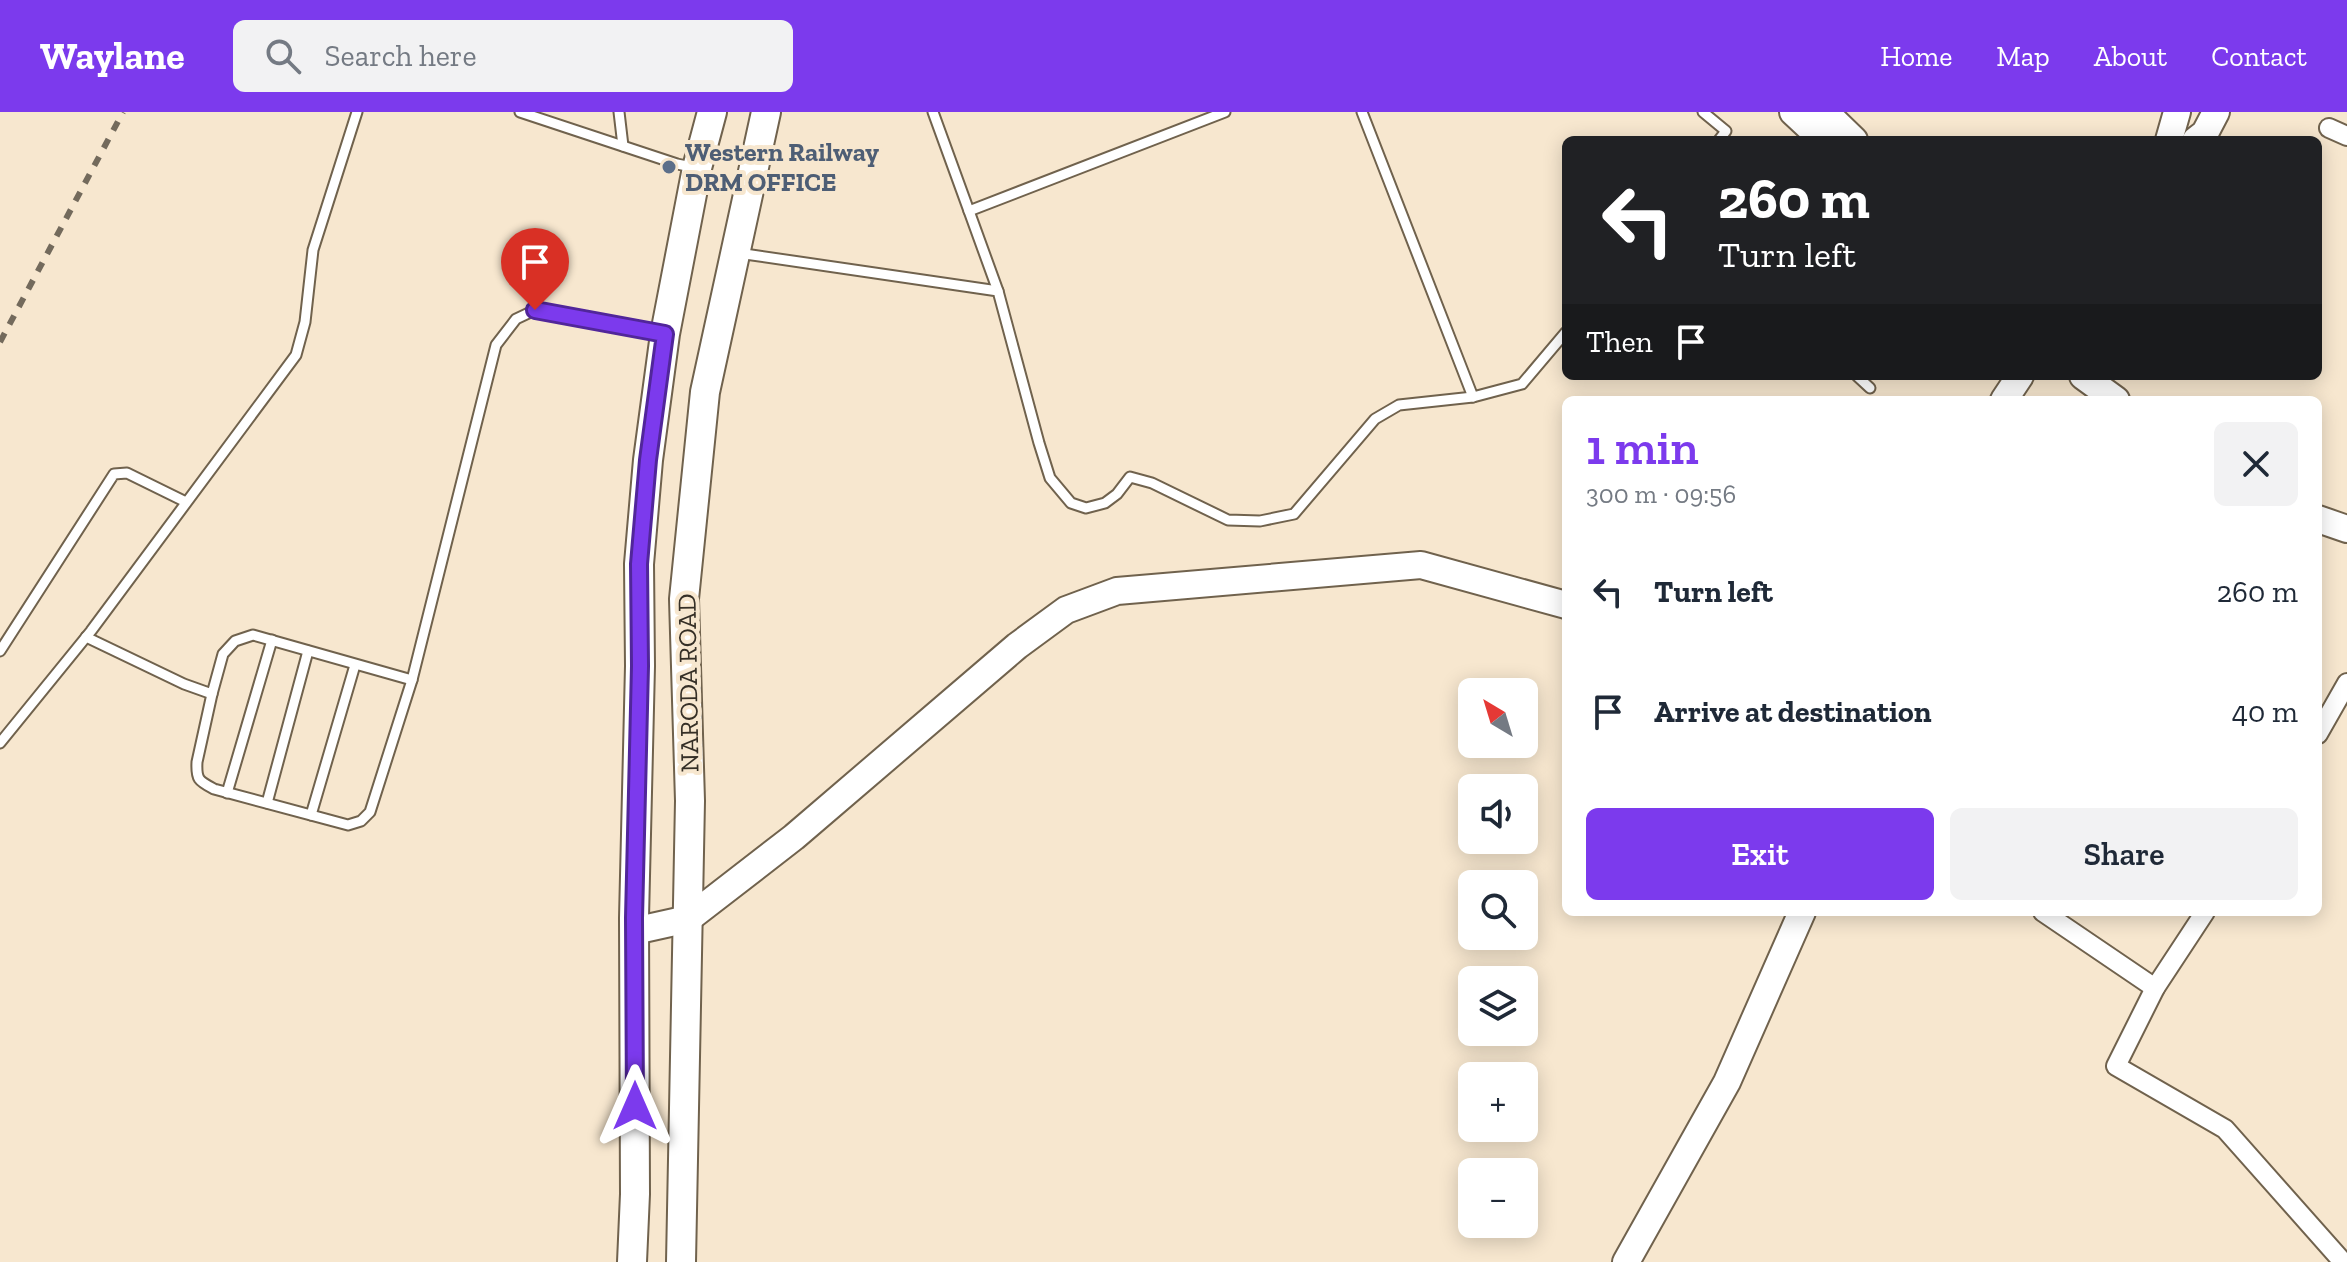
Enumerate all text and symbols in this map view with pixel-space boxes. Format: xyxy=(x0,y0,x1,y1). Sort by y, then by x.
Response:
search box xyxy=(233,20,793,92)
text: Waylane xyxy=(40,33,185,79)
icon: search xyxy=(261,34,305,78)
text: Search here xyxy=(325,38,477,74)
text: Home xyxy=(1880,40,1952,73)
text: Map xyxy=(1996,40,2050,73)
text: About xyxy=(2094,40,2167,73)
text: Contact xyxy=(2211,40,2307,73)
place label: Western Railway DRM OFFICE xyxy=(685,136,879,198)
marker: Western Railway DRM OFFICE xyxy=(660,158,678,176)
text: 260 m xyxy=(1718,165,1870,232)
icon: left xyxy=(1586,168,1690,272)
pin xyxy=(501,228,569,310)
text: Turn left xyxy=(1718,233,1856,276)
icon: arrive xyxy=(513,240,557,284)
icon: arrive xyxy=(1669,320,1713,364)
text: Then xyxy=(1586,324,1653,360)
text: 1 min xyxy=(1586,419,1699,476)
button: close xyxy=(2214,422,2298,506)
text: 300 m · 09:56 xyxy=(1586,478,1736,510)
icon: left xyxy=(1586,570,1630,614)
text: Turn left xyxy=(1654,574,1773,610)
text: 260 m xyxy=(2217,574,2298,610)
street label: NARODA ROAD xyxy=(670,593,706,773)
north arrow xyxy=(1458,678,1538,758)
map controls xyxy=(1458,678,1538,1238)
icon: arrive xyxy=(1586,690,1630,734)
text: Arrive at destination xyxy=(1654,694,1931,730)
text: 40 m xyxy=(2232,694,2298,730)
button: sound xyxy=(1458,774,1538,854)
button: Exit xyxy=(1586,808,1934,900)
button: Share xyxy=(1950,808,2298,900)
button: search xyxy=(1458,870,1538,950)
button: layers xyxy=(1458,966,1538,1046)
button: + xyxy=(1458,1062,1538,1142)
position arrow xyxy=(593,1064,677,1148)
button: − xyxy=(1458,1158,1538,1238)

